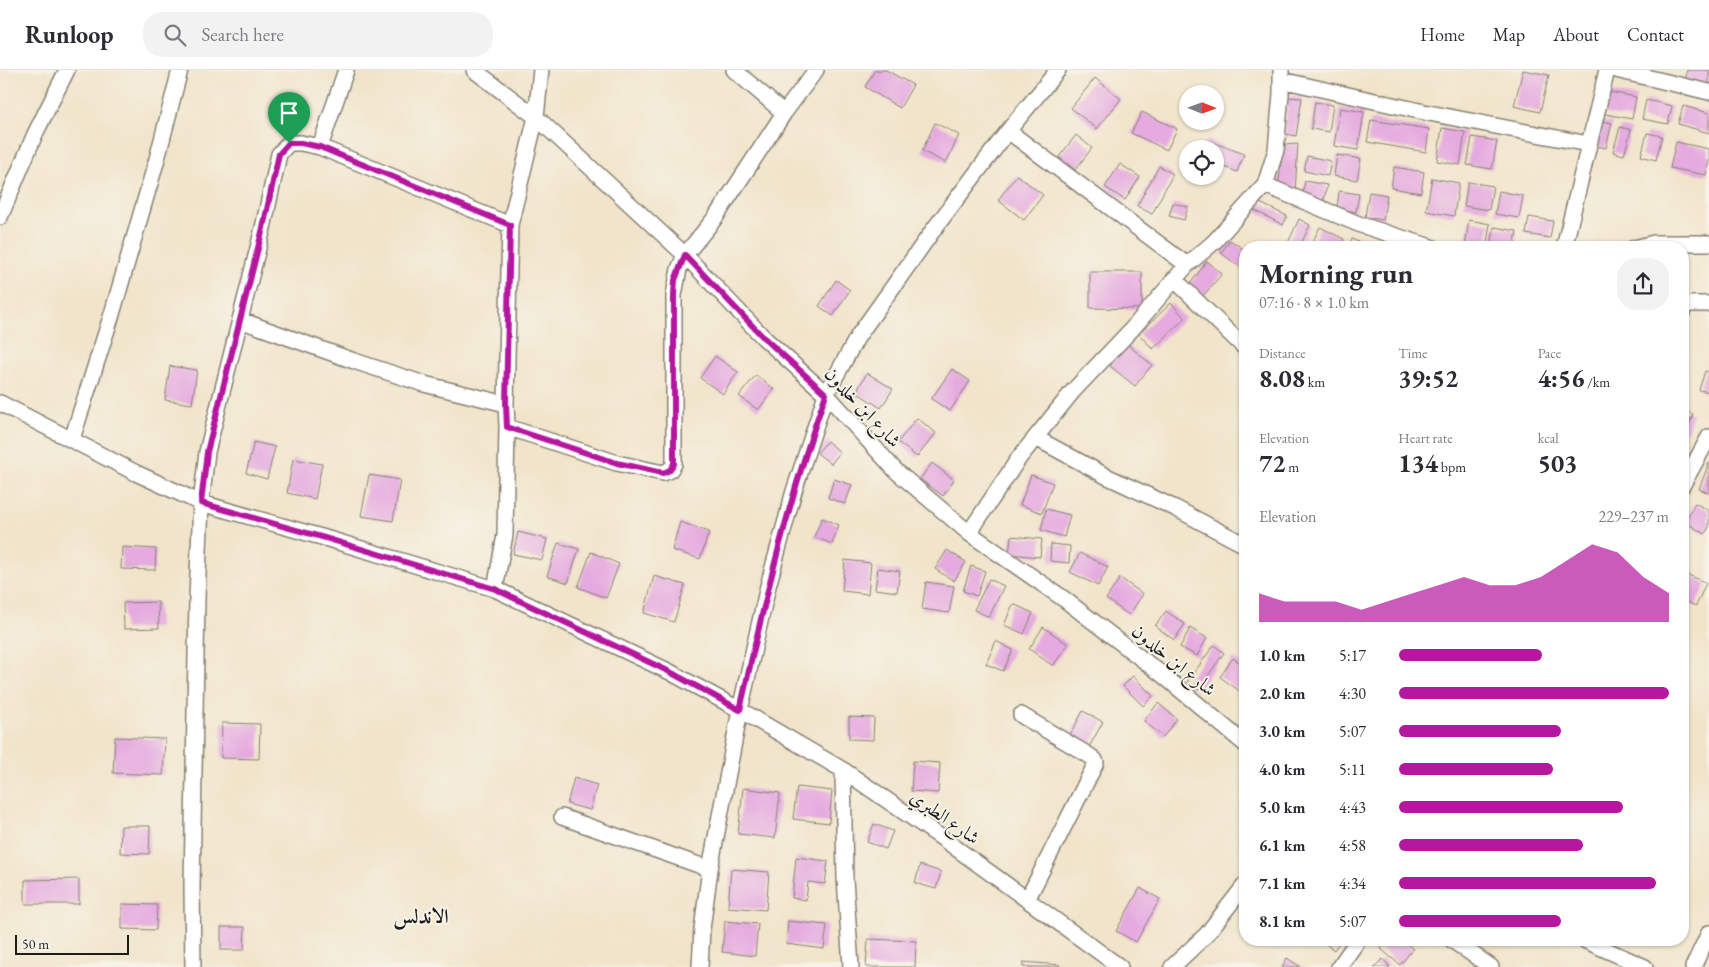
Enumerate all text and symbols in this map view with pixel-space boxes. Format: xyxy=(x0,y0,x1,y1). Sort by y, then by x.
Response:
search box xyxy=(143,12,493,57)
text: Runloop xyxy=(25,19,113,50)
icon: search xyxy=(161,21,189,49)
text: Search here xyxy=(201,22,284,47)
text: Home xyxy=(1420,23,1465,46)
text: Map xyxy=(1493,23,1525,46)
text: About xyxy=(1553,23,1599,46)
text: Contact xyxy=(1627,23,1684,46)
north arrow xyxy=(1179,85,1224,130)
map controls xyxy=(1179,85,1224,185)
pin xyxy=(268,92,310,143)
icon: arrive xyxy=(275,99,303,127)
button: locate xyxy=(1179,140,1224,185)
text: Morning run xyxy=(1259,255,1413,291)
button: share xyxy=(1617,258,1669,310)
text: 07:16 · 8 × 1.0 km xyxy=(1259,292,1369,313)
text: Distance xyxy=(1259,344,1306,362)
text: Time xyxy=(1398,344,1428,362)
text: Pace xyxy=(1538,344,1561,362)
street label: شارع ابن خلدون xyxy=(817,361,907,455)
text: 8.08 xyxy=(1259,362,1305,394)
text: 39:52 xyxy=(1398,362,1458,394)
text: 4:56 xyxy=(1538,362,1584,394)
text: km xyxy=(1305,373,1325,391)
text: /km xyxy=(1584,373,1610,391)
text: Elevation xyxy=(1259,429,1309,447)
text: Heart rate xyxy=(1398,429,1453,447)
text: kcal xyxy=(1538,429,1559,447)
text: 72 xyxy=(1259,447,1285,479)
text: 134 xyxy=(1398,447,1438,479)
text: 503 xyxy=(1538,447,1577,479)
text: m xyxy=(1285,458,1299,476)
text: bpm xyxy=(1438,458,1466,476)
text: Elevation xyxy=(1259,506,1317,527)
text: 229–237 m xyxy=(1598,506,1669,527)
street label: شارع ابن خلدون xyxy=(1125,618,1221,704)
text: 1.0 km xyxy=(1259,645,1305,666)
text: 5:17 xyxy=(1339,645,1366,666)
text: 2.0 km xyxy=(1259,683,1305,704)
text: 4:30 xyxy=(1339,683,1366,704)
text: 3.0 km xyxy=(1259,721,1305,742)
text: 5:07 xyxy=(1339,721,1366,742)
text: 4.0 km xyxy=(1259,759,1305,780)
text: 5:11 xyxy=(1339,759,1366,780)
street label: شارع الطبري xyxy=(903,784,985,853)
text: 5.0 km xyxy=(1259,797,1305,818)
text: 4:43 xyxy=(1339,797,1366,818)
text: 6.1 km xyxy=(1259,835,1305,856)
text: 4:58 xyxy=(1339,835,1366,856)
text: 7.1 km xyxy=(1259,873,1305,894)
text: 4:34 xyxy=(1339,873,1366,894)
district label: الاندلس xyxy=(393,903,449,930)
text: 8.1 km xyxy=(1259,911,1305,932)
text: 5:07 xyxy=(1339,911,1366,932)
scale bar xyxy=(15,932,129,955)
text: 50 m xyxy=(22,935,49,953)

